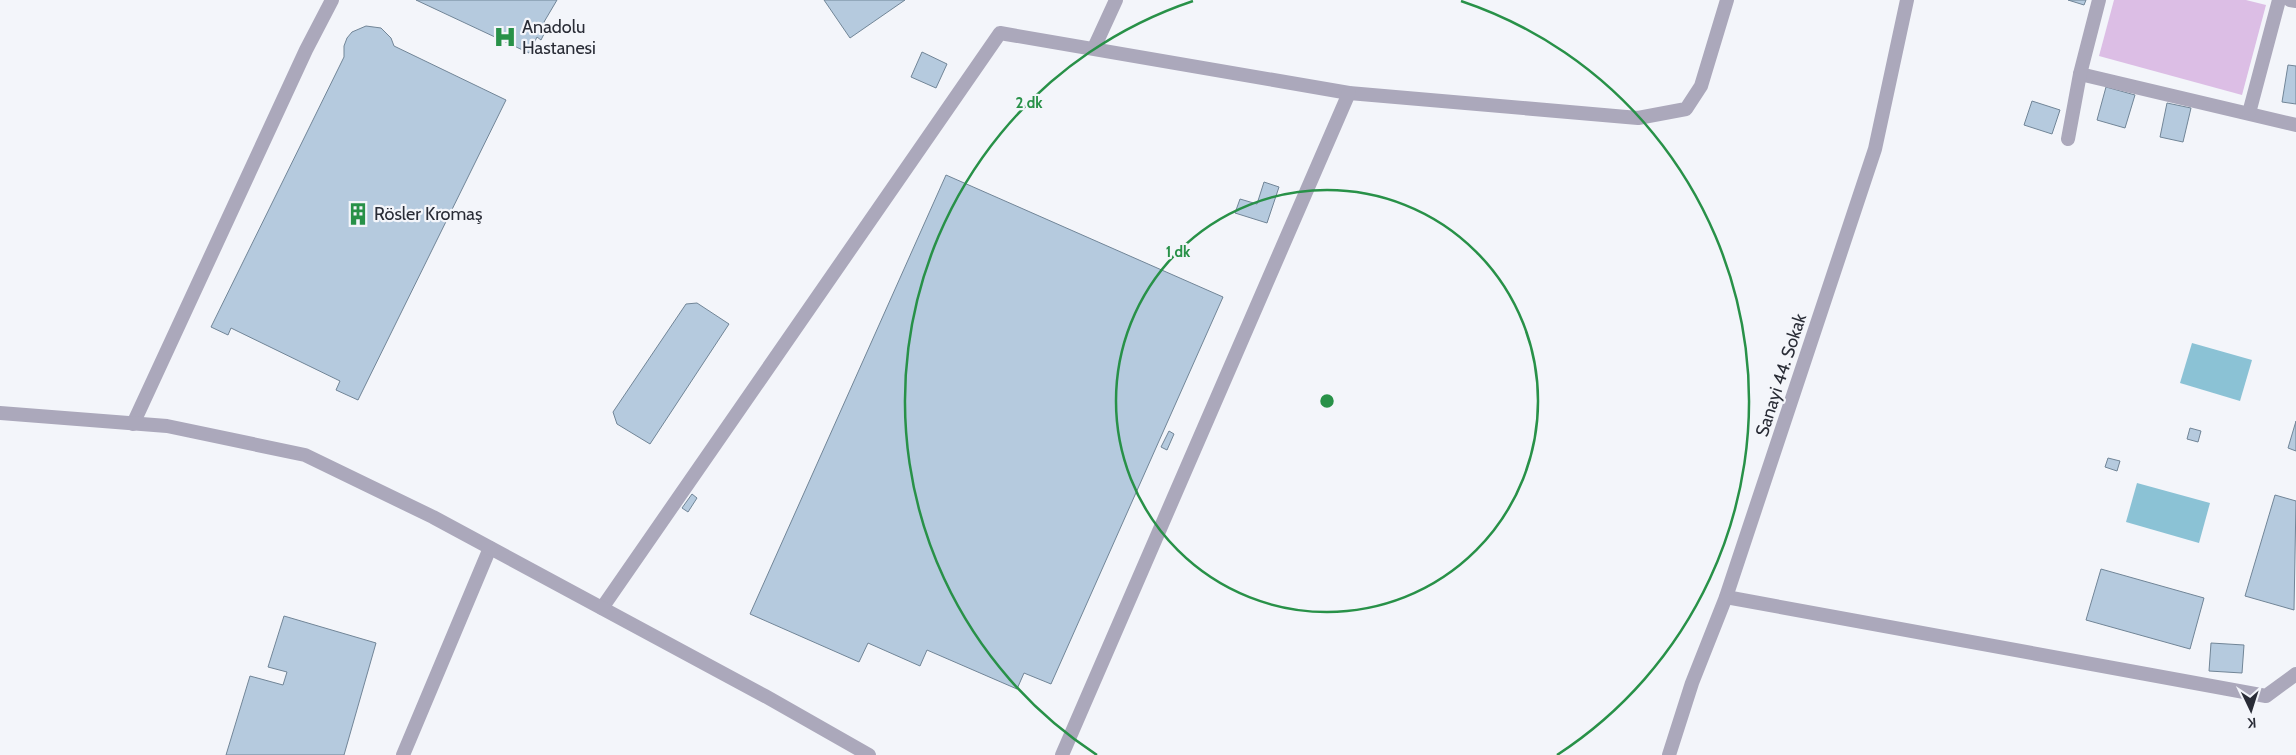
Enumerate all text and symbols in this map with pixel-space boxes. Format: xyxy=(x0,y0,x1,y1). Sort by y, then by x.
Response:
place label: Anadolu Hastanesi xyxy=(522,16,596,59)
hospital icon: Anadolu Hastanesi xyxy=(492,24,518,50)
text: 2 dk xyxy=(1015,94,1043,112)
building icon: Rösler Kromaş xyxy=(345,201,371,227)
place label: Rösler Kromaş xyxy=(374,203,482,225)
text: 1 dk xyxy=(1166,243,1191,261)
street label: Sanayi 44. Sokak xyxy=(1751,310,1812,439)
centre of rings xyxy=(1318,392,1336,410)
north arrow xyxy=(2226,685,2276,735)
text: K xyxy=(2247,714,2257,732)

